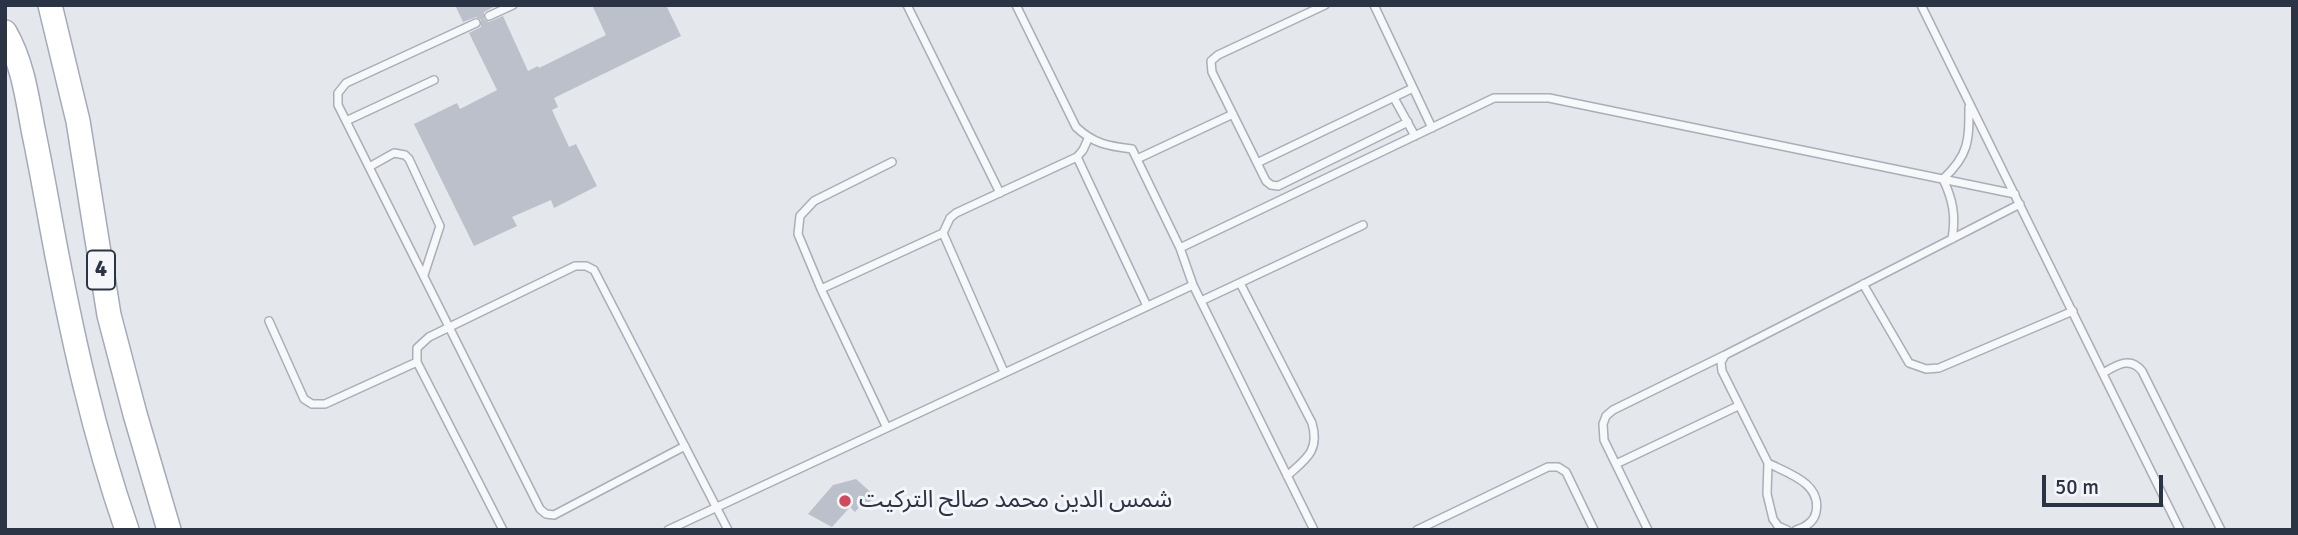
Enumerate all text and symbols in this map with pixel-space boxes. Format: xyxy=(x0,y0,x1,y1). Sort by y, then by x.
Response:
road number: 4 xyxy=(87,250,115,290)
scale bar xyxy=(2046,462,2167,506)
text: 50 m xyxy=(2055,474,2099,500)
place label: شمس الدين محمد صالح التركيت xyxy=(859,487,1172,515)
marker: شمس الدين محمد صالح التركيت xyxy=(837,493,853,509)

